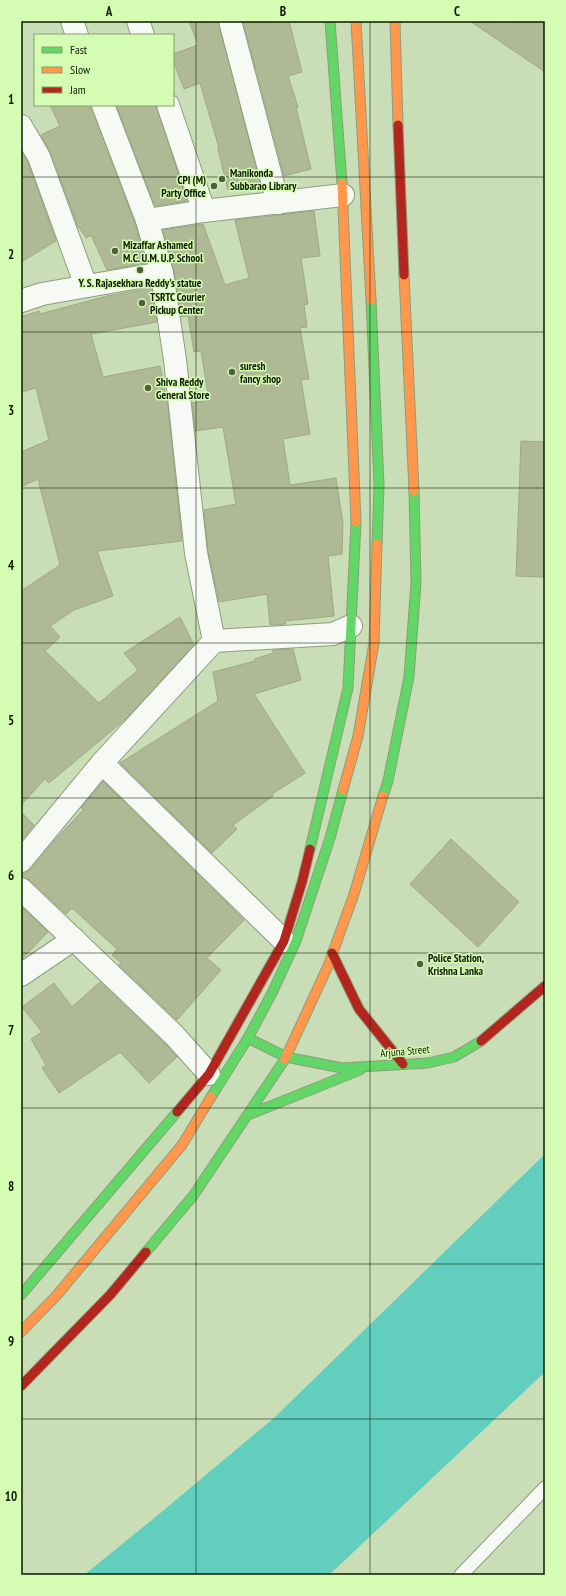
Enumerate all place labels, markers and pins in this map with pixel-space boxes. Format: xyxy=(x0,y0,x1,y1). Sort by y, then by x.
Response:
place label: Manikonda Subbarao Library xyxy=(230,166,297,193)
place label: CPI (M) Party Office xyxy=(161,173,206,200)
marker: Manikonda Subbarao Library xyxy=(217,174,227,184)
marker: CPI (M) Party Office xyxy=(209,181,219,191)
place label: Mizaffar Ashamed M.C. U.M. U.P. School xyxy=(123,238,203,265)
marker: Mizaffar Ashamed M.C. U.M. U.P. School xyxy=(110,246,120,256)
marker: Y. S. Rajasekhara Reddy's statue xyxy=(135,265,145,275)
place label: Y. S. Rajasekhara Reddy's statue xyxy=(78,276,202,290)
place label: TSRTC Courier Pickup Center xyxy=(150,290,206,317)
marker: TSRTC Courier Pickup Center xyxy=(137,298,147,308)
place label: suresh fancy shop xyxy=(240,359,281,386)
marker: suresh fancy shop xyxy=(227,367,237,377)
place label: Shiva Reddy General Store xyxy=(156,375,210,402)
marker: Shiva Reddy General Store xyxy=(143,383,153,393)
place label: Police Station, Krishna Lanka xyxy=(428,951,484,978)
marker: Police Station, Krishna Lanka xyxy=(415,959,425,969)

